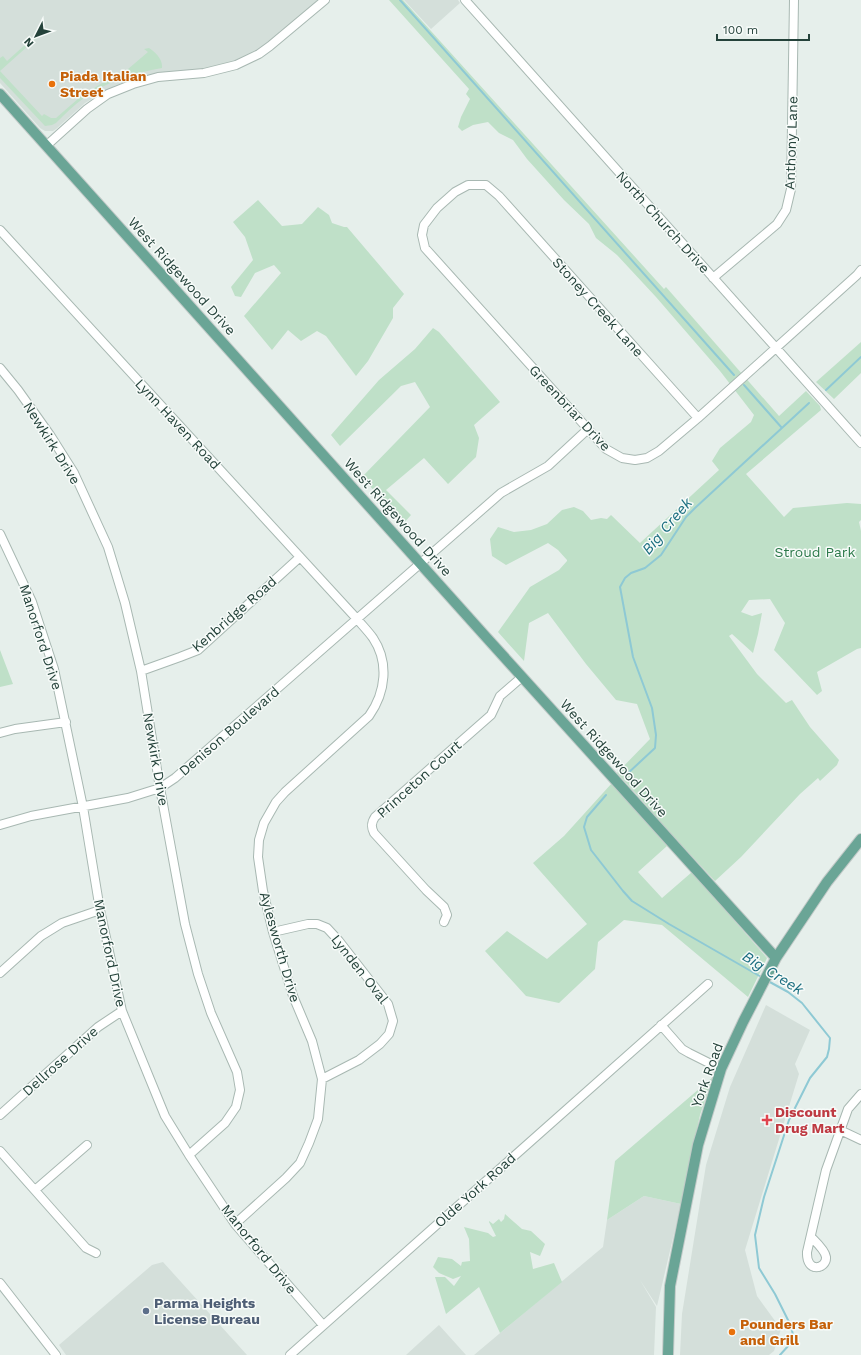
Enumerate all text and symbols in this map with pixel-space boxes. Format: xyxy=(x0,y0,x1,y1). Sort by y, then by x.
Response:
north arrow xyxy=(16,16,56,56)
scale bar xyxy=(717,16,809,42)
text: 100 m xyxy=(723,23,758,37)
text: N xyxy=(21,35,36,50)
place label: Piada Italian Street xyxy=(60,68,146,100)
marker: Piada Italian Street xyxy=(47,79,57,89)
street label: Anthony Lane xyxy=(781,96,801,190)
street label: North Church Drive xyxy=(613,168,713,276)
street label: West Ridgewood Drive xyxy=(125,214,239,338)
street label: Stoney Creek Lane xyxy=(549,254,647,360)
street label: Greenbriar Drive xyxy=(526,362,614,454)
street label: Lynn Haven Road xyxy=(132,376,224,472)
street label: Newkirk Drive xyxy=(20,399,84,487)
street label: West Ridgewood Drive xyxy=(341,455,455,579)
water label: Big Creek xyxy=(638,493,697,558)
park label: Stroud Park xyxy=(774,544,856,560)
street label: Kenbridge Road xyxy=(188,573,280,655)
street label: Manorford Drive xyxy=(16,582,66,692)
street label: Denison Boulevard xyxy=(176,683,282,779)
street label: West Ridgewood Drive xyxy=(557,696,671,820)
street label: Newkirk Drive xyxy=(140,711,172,807)
street label: Princeton Court xyxy=(374,737,465,821)
street label: Aylesworth Drive xyxy=(257,890,303,1004)
street label: Manorford Drive xyxy=(91,897,129,1009)
street label: Lynden Oval xyxy=(328,931,392,1007)
water label: Big Creek xyxy=(739,947,808,999)
street label: Dellrose Drive xyxy=(19,1023,101,1099)
street label: York Road xyxy=(688,1040,726,1110)
place label: Discount Drug Mart xyxy=(775,1104,844,1136)
marker: Discount Drug Mart xyxy=(762,1115,772,1125)
street label: Olde York Road xyxy=(431,1149,519,1231)
street label: Manorford Drive xyxy=(218,1201,300,1297)
place label: Parma Heights License Bureau xyxy=(154,1295,260,1327)
marker: Parma Heights License Bureau xyxy=(141,1306,151,1316)
place label: Pounders Bar and Grill xyxy=(740,1316,833,1348)
marker: Pounders Bar and Grill xyxy=(727,1327,737,1337)

